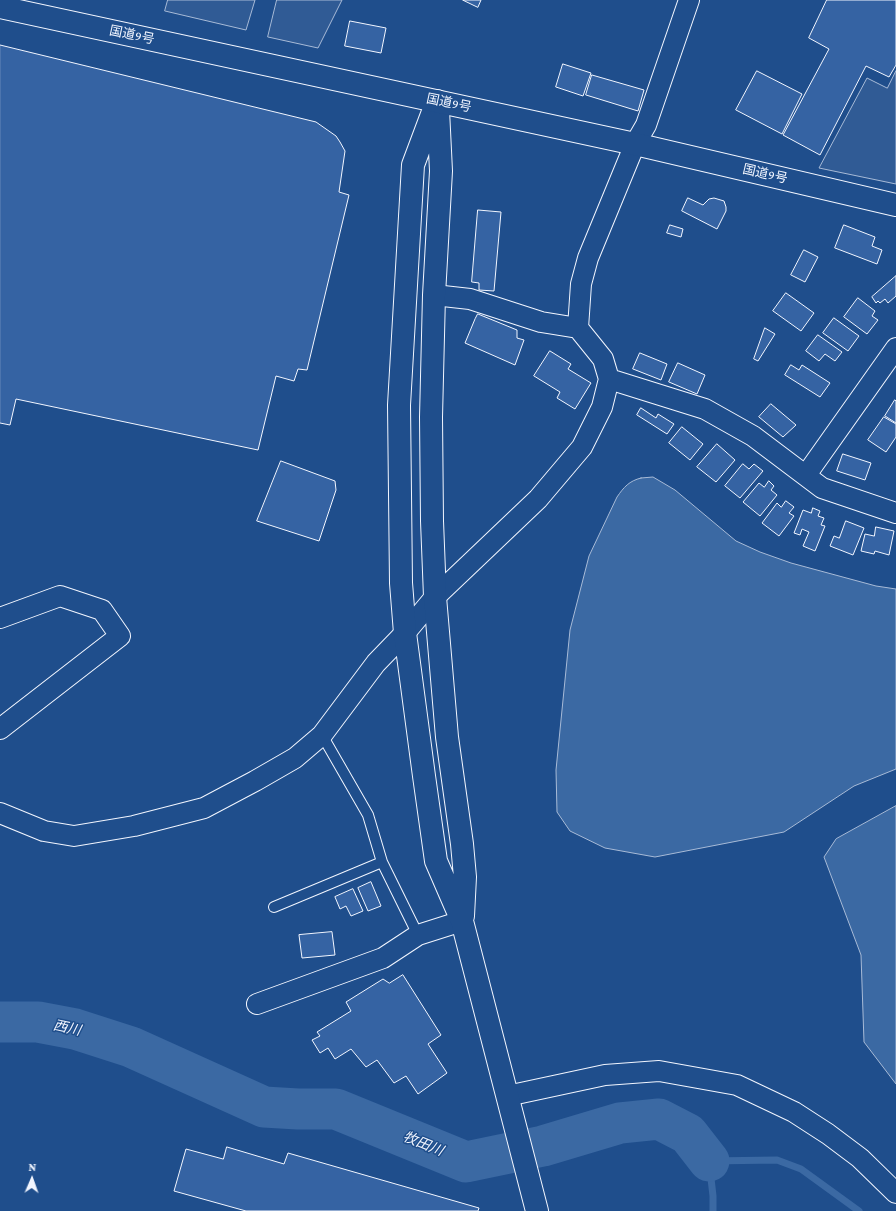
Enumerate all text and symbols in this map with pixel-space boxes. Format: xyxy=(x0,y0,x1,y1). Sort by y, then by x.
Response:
street label: 国道9号 xyxy=(108,23,156,47)
street label: 国道9号 xyxy=(425,91,473,115)
street label: 国道9号 xyxy=(741,161,789,187)
water label: 西川 xyxy=(52,1017,82,1039)
water label: 牧田川 xyxy=(400,1128,446,1160)
north arrow xyxy=(12,1159,52,1199)
text: N xyxy=(28,1161,36,1173)

